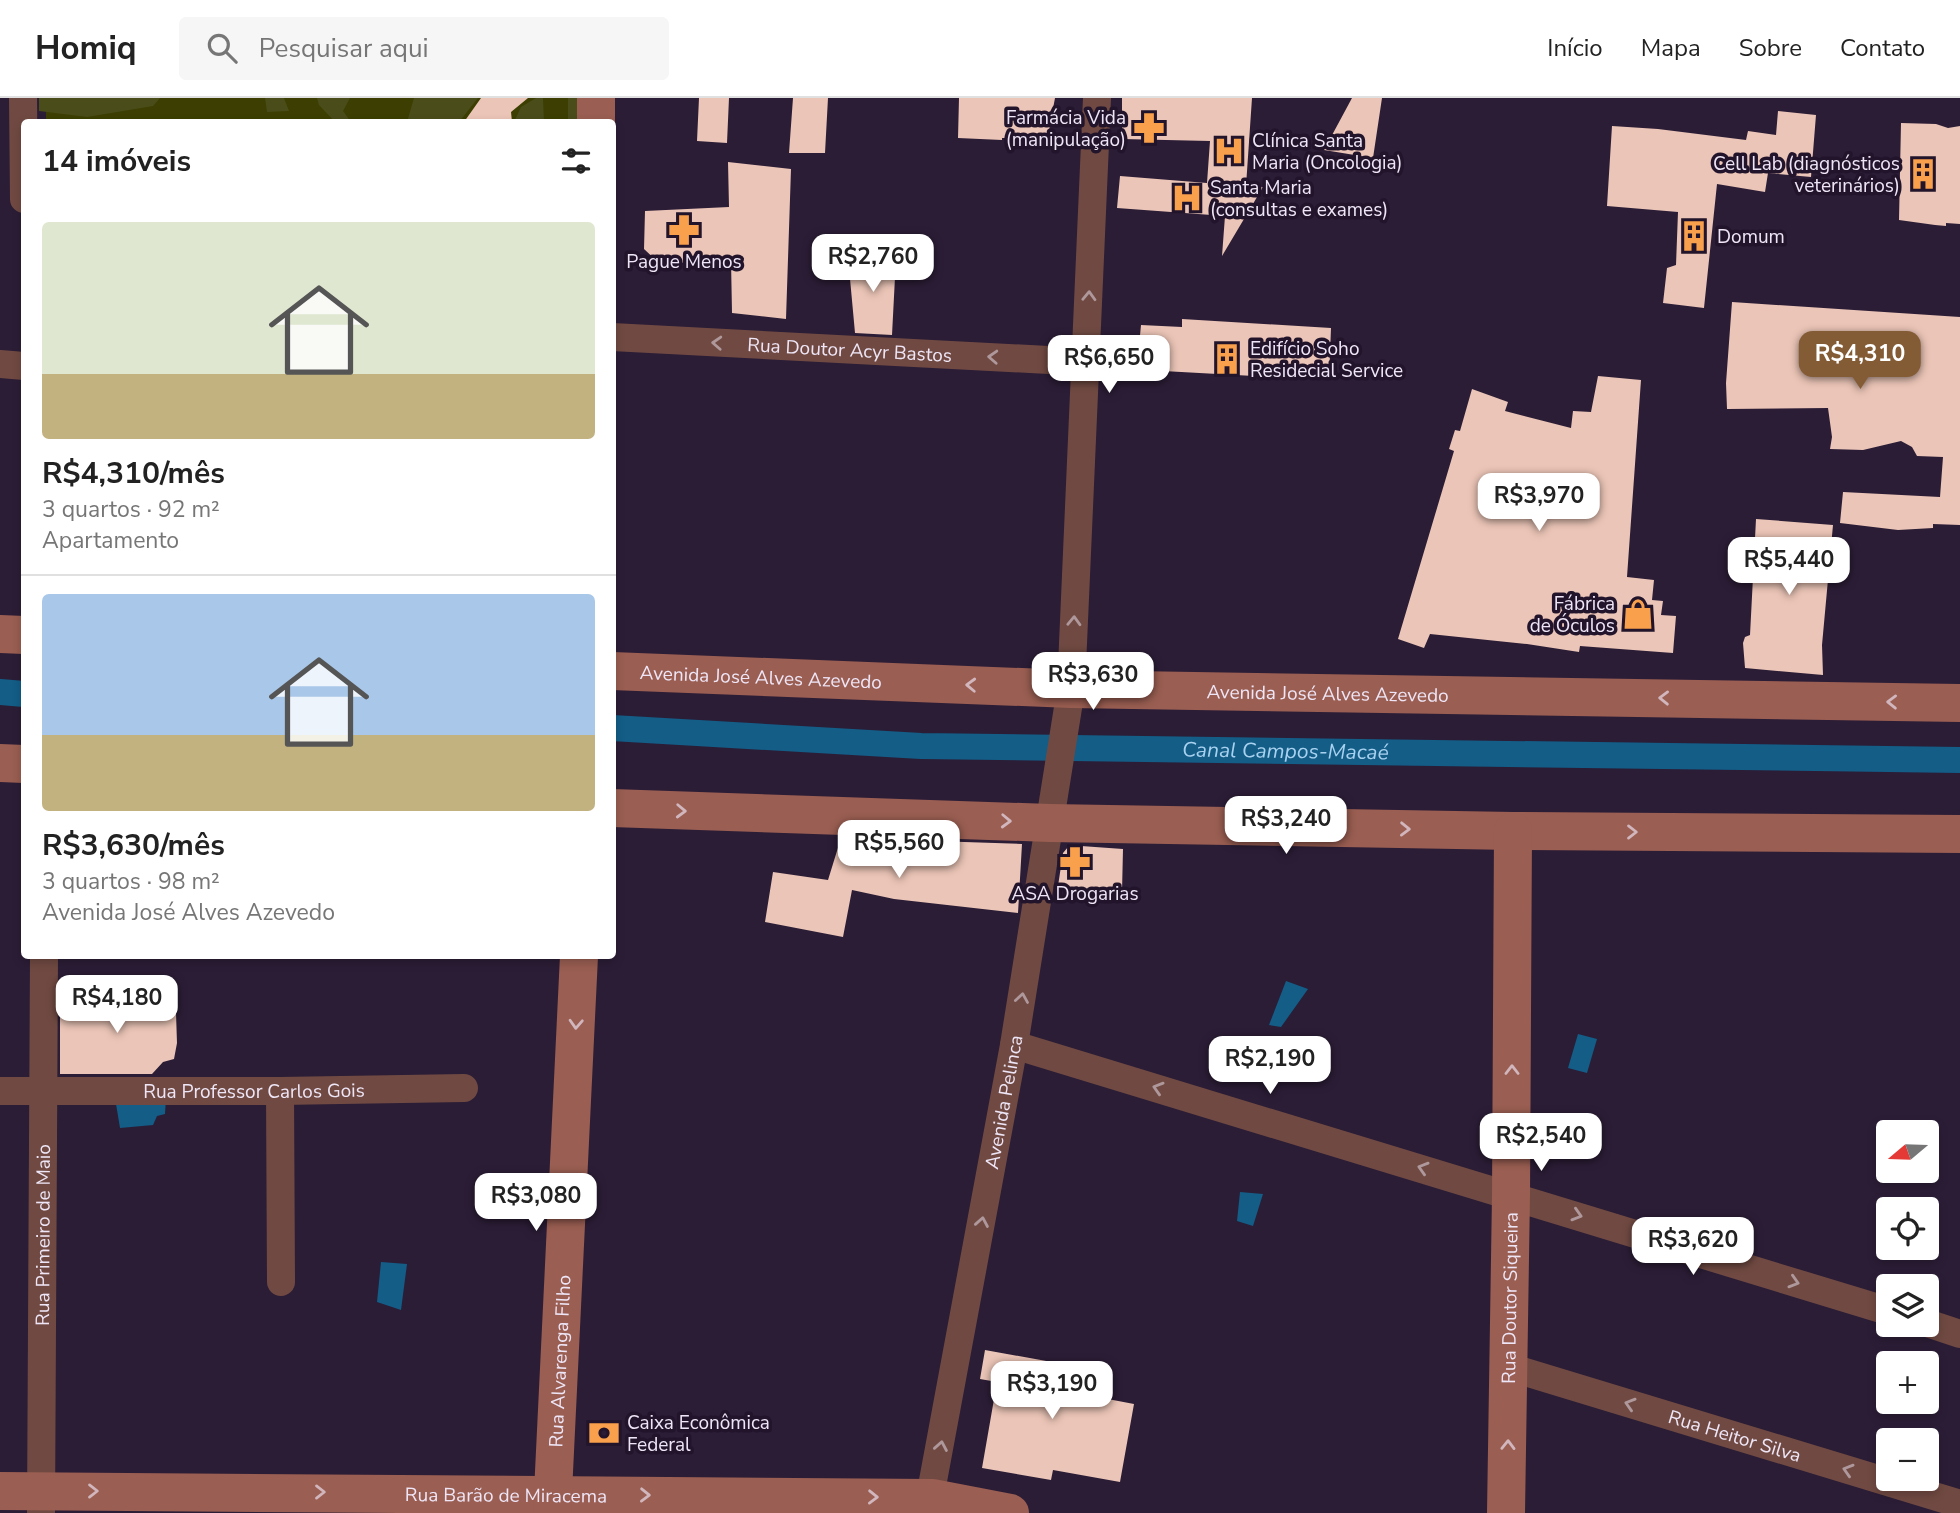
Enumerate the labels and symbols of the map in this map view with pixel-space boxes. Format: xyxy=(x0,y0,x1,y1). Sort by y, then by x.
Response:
place label: Farmácia Vida (manipulação) xyxy=(1006,105,1126,153)
pharmacy icon: Farmácia Vida (manipulação) xyxy=(1132,111,1166,145)
place label: Clínica Santa Maria (Oncologia) xyxy=(1252,128,1403,176)
hospital icon: Clínica Santa Maria (Oncologia) xyxy=(1212,134,1246,168)
place label: Cell Lab (diagnósticos veterinários) xyxy=(1713,151,1900,199)
building icon: Cell Lab (diagnósticos veterinários) xyxy=(1906,157,1940,191)
place label: Santa Maria (consultas e exames) xyxy=(1210,175,1388,223)
hospital icon: Santa Maria (consultas e exames) xyxy=(1170,181,1204,215)
pharmacy icon: Pague Menos xyxy=(667,213,701,247)
building icon: Domum xyxy=(1677,219,1711,253)
place label: Domum xyxy=(1717,224,1785,250)
pin: R$2,760 xyxy=(808,234,938,294)
place label: Pague Menos xyxy=(626,249,742,275)
one-way arrow xyxy=(1081,290,1096,301)
pin: R$4,310 xyxy=(1795,331,1925,391)
street label: Rua Doutor Acyr Bastos xyxy=(747,332,953,369)
one-way arrow xyxy=(711,335,722,350)
pin: R$6,650 xyxy=(1044,336,1174,395)
place label: Edifício Soho Residecial Service xyxy=(1250,336,1403,384)
building icon: Edifício Soho Residecial Service xyxy=(1210,342,1244,376)
one-way arrow xyxy=(987,350,998,365)
pin: R$3,970 xyxy=(1474,474,1604,533)
pin: R$5,440 xyxy=(1724,538,1854,597)
place label: Fábrica de Óculos xyxy=(1530,591,1615,639)
shop icon: Fábrica de Óculos xyxy=(1621,597,1655,631)
one-way arrow xyxy=(1067,615,1082,626)
pin: R$3,630 xyxy=(1028,652,1158,712)
street label: Avenida José Alves Azevedo xyxy=(639,660,882,696)
one-way arrow xyxy=(966,678,977,693)
street label: Avenida José Alves Azevedo xyxy=(1206,679,1449,709)
one-way arrow xyxy=(1659,690,1670,705)
one-way arrow xyxy=(1886,694,1897,709)
water label: Canal Campos-Macaé xyxy=(1182,736,1389,766)
pin: R$3,240 xyxy=(1221,796,1351,856)
one-way arrow xyxy=(675,803,686,818)
one-way arrow xyxy=(1001,814,1012,829)
pin: R$5,560 xyxy=(834,820,964,880)
one-way arrow xyxy=(1400,821,1411,837)
one-way arrow xyxy=(1628,824,1638,840)
pharmacy icon: ASA Drogarias xyxy=(1058,845,1092,879)
place label: ASA Drogarias xyxy=(1011,881,1139,907)
pin: R$4,180 xyxy=(52,976,182,1035)
one-way arrow xyxy=(1014,992,1029,1004)
one-way arrow xyxy=(568,1018,583,1029)
street label: Avenida Pelinca xyxy=(979,1033,1029,1171)
pin: R$2,190 xyxy=(1205,1037,1335,1096)
one-way arrow xyxy=(1504,1065,1520,1075)
street label: Rua Professor Carlos Gois xyxy=(143,1078,365,1105)
one-way arrow xyxy=(1152,1082,1164,1097)
pin: R$2,540 xyxy=(1476,1114,1606,1173)
north arrow xyxy=(1876,1120,1939,1183)
street label: Rua Primeiro de Maio xyxy=(30,1144,57,1326)
one-way arrow xyxy=(1417,1162,1429,1177)
pin: R$3,080 xyxy=(471,1174,601,1233)
one-way arrow xyxy=(1570,1207,1582,1221)
street label: Rua Doutor Siqueira xyxy=(1496,1212,1525,1384)
one-way arrow xyxy=(974,1216,989,1228)
pin: R$3,620 xyxy=(1628,1218,1758,1277)
street label: Rua Alvarenga Filho xyxy=(543,1274,578,1448)
one-way arrow xyxy=(1788,1274,1800,1289)
pin: R$3,190 xyxy=(987,1362,1117,1421)
one-way arrow xyxy=(1624,1398,1637,1412)
street label: Rua Heitor Silva xyxy=(1665,1404,1804,1469)
place label: Caixa Econômica Federal xyxy=(627,1410,770,1458)
bank icon: Caixa Econômica Federal xyxy=(587,1416,621,1450)
one-way arrow xyxy=(1500,1439,1516,1450)
one-way arrow xyxy=(933,1440,948,1452)
one-way arrow xyxy=(1842,1464,1854,1479)
street label: Rua Barão de Miracema xyxy=(405,1482,607,1510)
one-way arrow xyxy=(88,1483,98,1499)
one-way arrow xyxy=(315,1484,326,1500)
one-way arrow xyxy=(640,1487,651,1503)
one-way arrow xyxy=(868,1489,878,1505)

